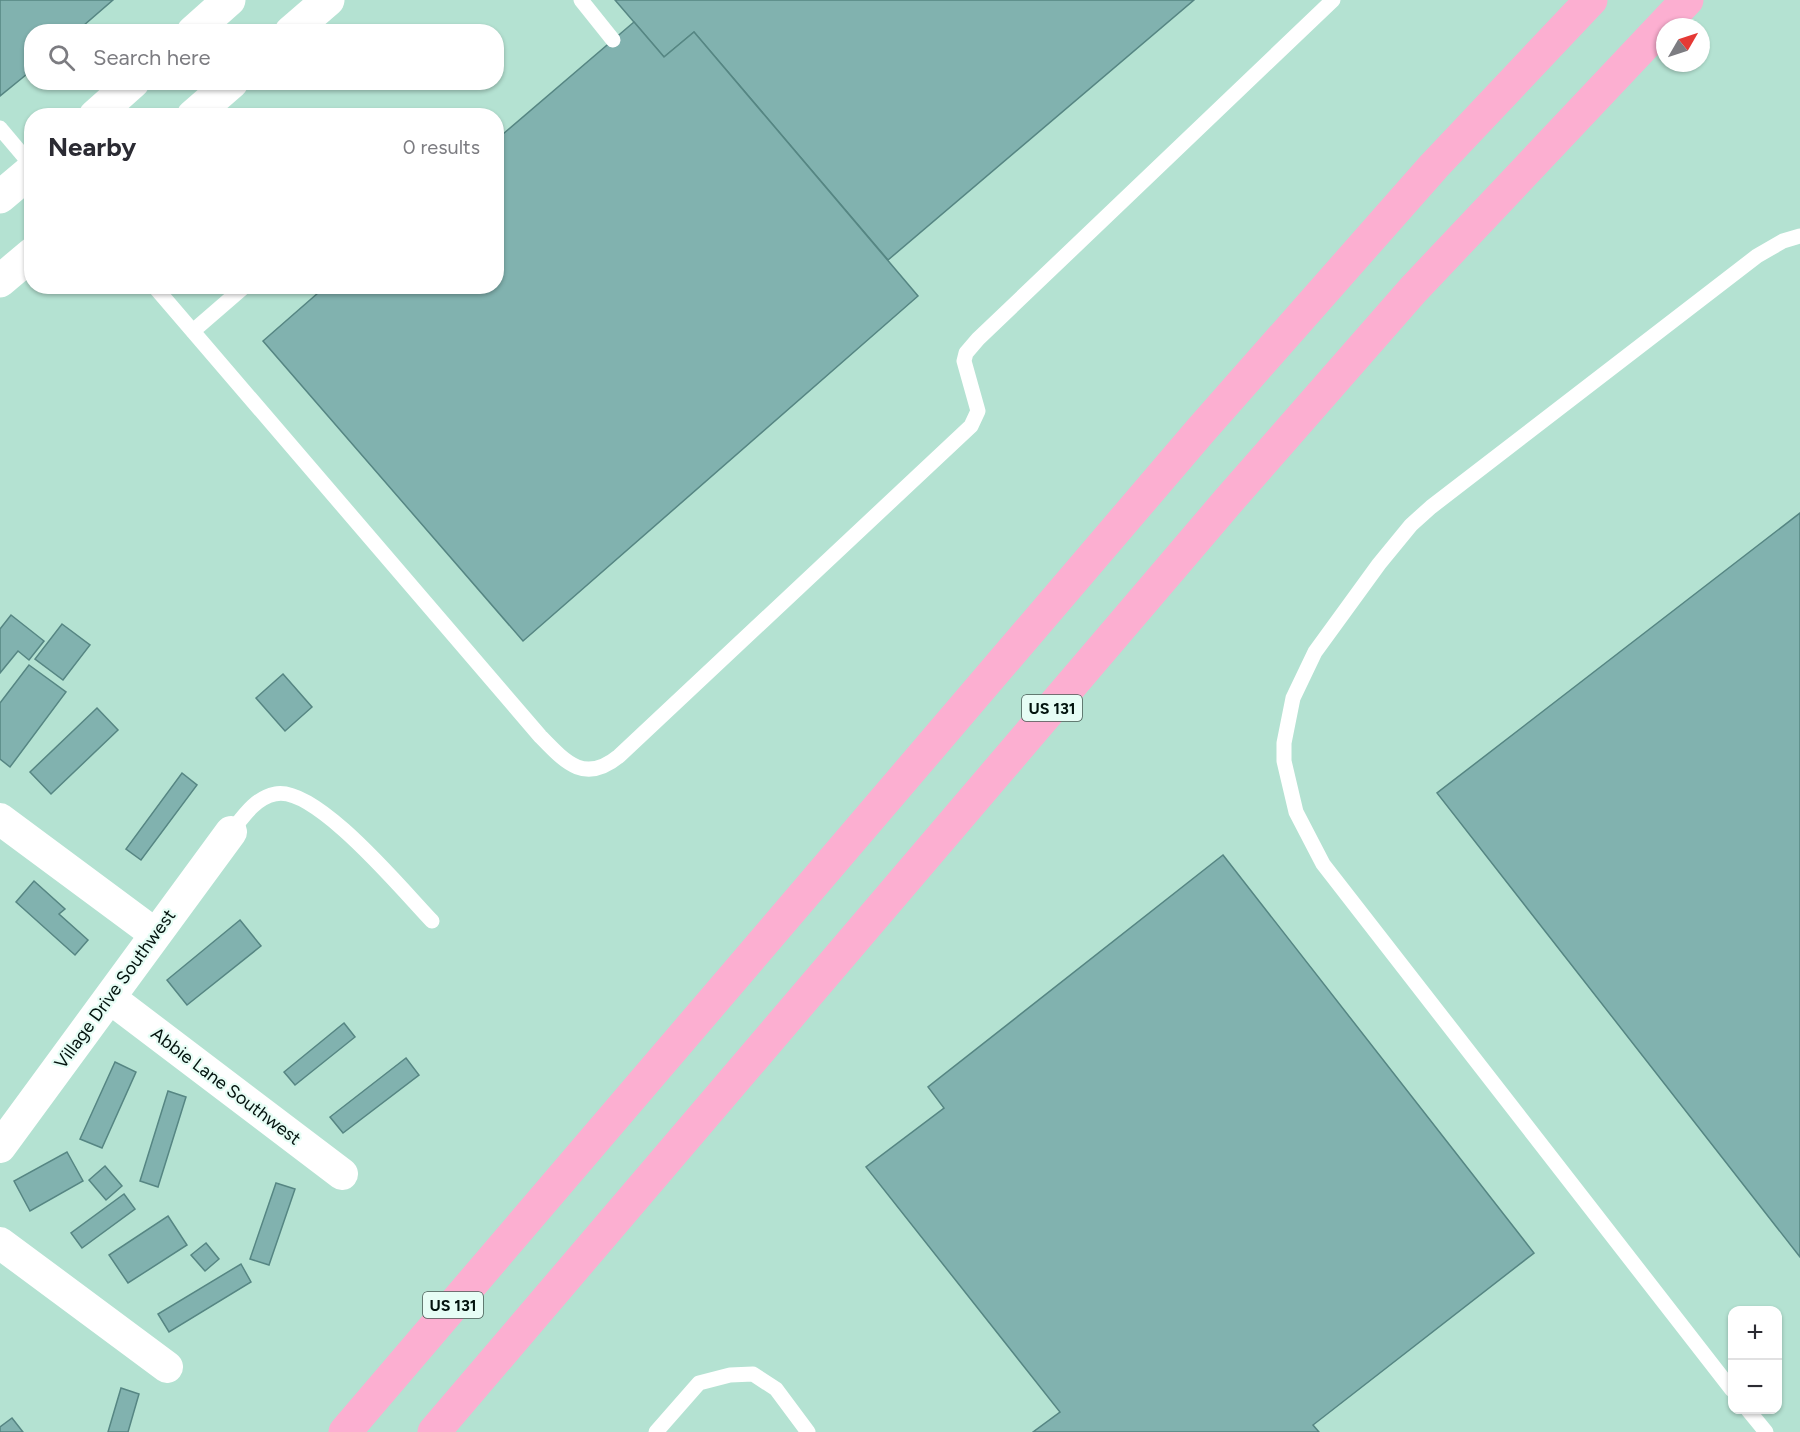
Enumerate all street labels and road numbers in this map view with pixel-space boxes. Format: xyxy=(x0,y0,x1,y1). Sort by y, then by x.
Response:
road number: US 131 xyxy=(1022,695,1082,721)
street label: Village Drive Southwest xyxy=(50,905,180,1073)
street label: Abbie Lane Southwest xyxy=(147,1023,305,1150)
road number: US 131 xyxy=(423,1292,483,1318)

